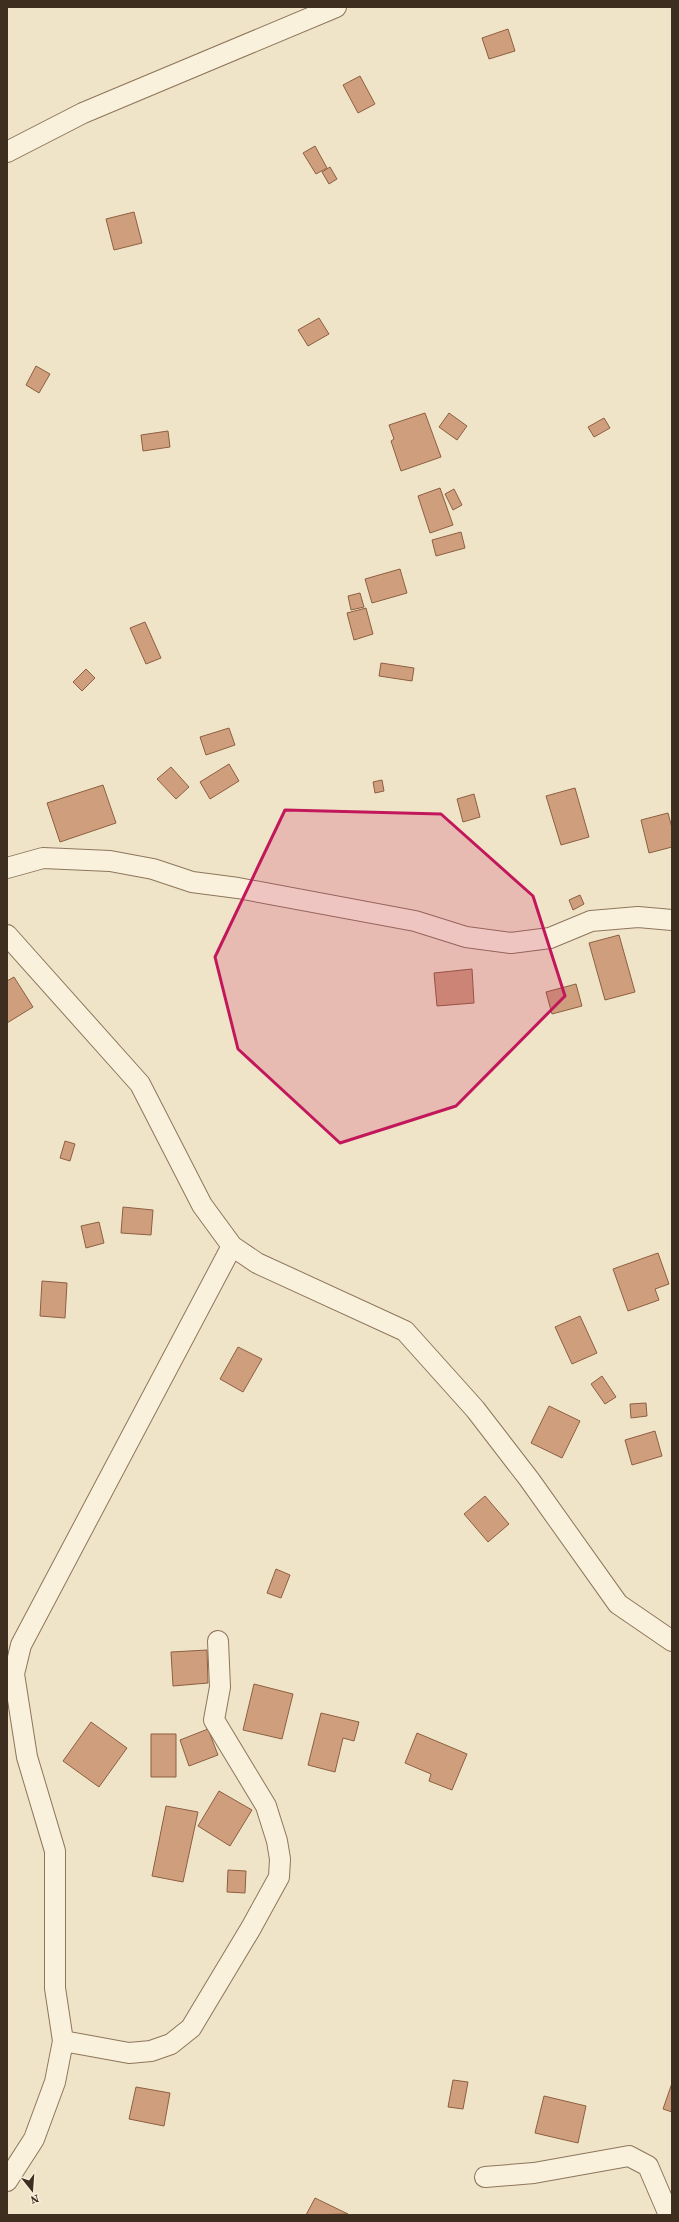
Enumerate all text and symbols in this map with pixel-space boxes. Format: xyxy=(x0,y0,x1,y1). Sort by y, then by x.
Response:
north arrow xyxy=(12,2170,52,2210)
text: N xyxy=(29,2191,41,2207)

